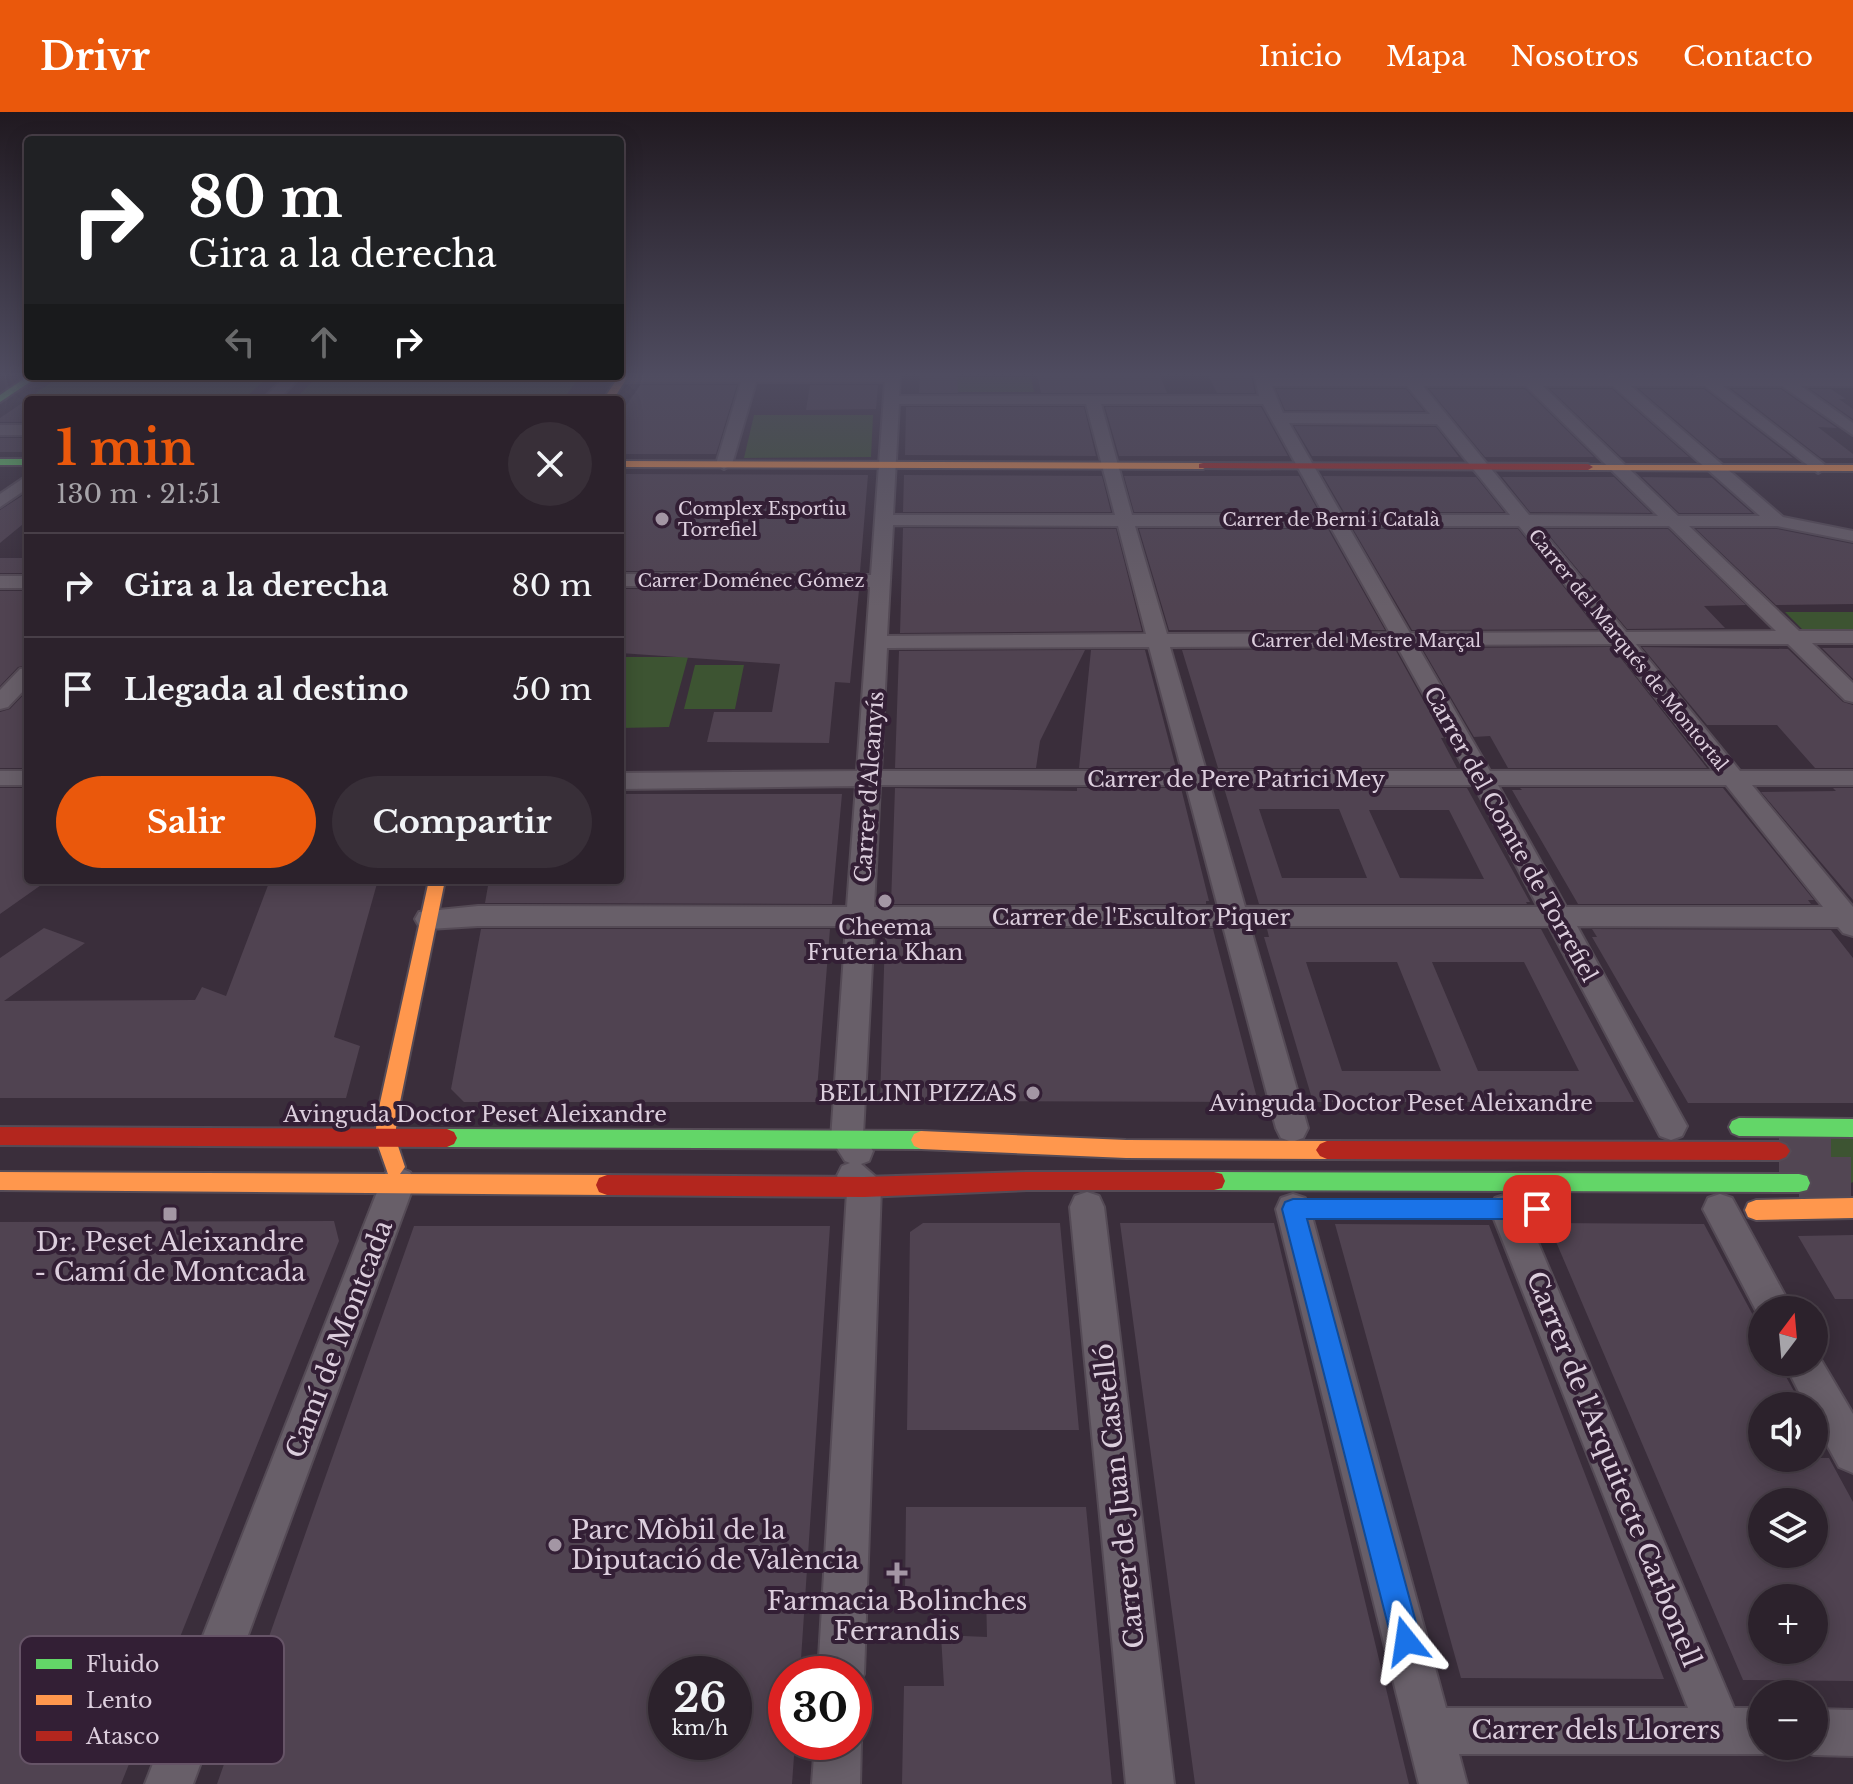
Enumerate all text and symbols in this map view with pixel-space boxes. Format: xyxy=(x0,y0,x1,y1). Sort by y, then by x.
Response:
text: Drivr xyxy=(40,33,150,80)
text: Inicio xyxy=(1259,39,1342,74)
text: Mapa xyxy=(1386,39,1467,74)
text: Nosotros xyxy=(1511,39,1639,74)
text: Contacto xyxy=(1683,39,1813,74)
text: 80 m xyxy=(188,163,343,232)
icon: right xyxy=(56,168,160,272)
text: Gira a la derecha xyxy=(188,232,496,277)
icon: left xyxy=(218,320,262,364)
icon: ahead xyxy=(302,320,346,364)
icon: right xyxy=(386,320,430,364)
text: 1 min xyxy=(56,418,195,478)
button: close xyxy=(508,422,592,506)
text: 130 m · 21:51 xyxy=(56,478,221,510)
place label: Complex Esportiu Torrefiel xyxy=(678,498,847,541)
street label: Carrer de Berni i Català xyxy=(1222,509,1440,531)
marker: Complex Esportiu Torrefiel xyxy=(653,510,671,528)
street label: Carrer del Marqués de Montortal xyxy=(1524,525,1733,775)
icon: right xyxy=(56,563,100,607)
text: Gira a la derecha xyxy=(124,567,389,604)
text: 80 m xyxy=(512,567,592,604)
street label: Carrer Doménec Gómez xyxy=(638,570,864,592)
street label: Carrer del Mestre Marçal xyxy=(1251,630,1481,652)
icon: arrive xyxy=(56,667,100,711)
text: Llegada al destino xyxy=(124,671,409,708)
text: 50 m xyxy=(513,671,592,708)
street label: Carrer del Comte de Torrefiel xyxy=(1418,682,1603,987)
street label: Carrer d'Alcanyís xyxy=(849,690,890,884)
street label: Carrer de Pere Patrici Mey xyxy=(1087,766,1385,793)
button: Salir xyxy=(56,776,316,868)
button: Compartir xyxy=(332,776,592,868)
marker: Cheema Fruteria Khan xyxy=(876,892,894,910)
street label: Carrer de l'Escultor Piquer xyxy=(992,904,1291,931)
place label: Cheema Fruteria Khan xyxy=(807,914,963,966)
place label: BELLINI PIZZAS xyxy=(819,1080,1017,1107)
marker: BELLINI PIZZAS xyxy=(1024,1084,1042,1102)
street label: Avinguda Doctor Peset Aleixandre xyxy=(1208,1090,1593,1117)
street label: Avinguda Doctor Peset Aleixandre xyxy=(282,1101,667,1128)
pin xyxy=(1503,1175,1571,1243)
icon: arrive xyxy=(1515,1187,1559,1231)
marker: Dr. Peset Aleixandre - Camí de Montcada xyxy=(161,1205,179,1223)
street label: Camí de Montcada xyxy=(279,1215,399,1462)
place label: Dr. Peset Aleixandre - Camí de Montcada xyxy=(34,1226,306,1288)
street label: Carrer de l'Arquitecte Carbonell xyxy=(1520,1267,1708,1671)
north arrow xyxy=(1748,1296,1828,1376)
map controls xyxy=(1748,1296,1828,1760)
street label: Carrer de Juan Castelló xyxy=(1087,1342,1151,1650)
button: sound xyxy=(1748,1392,1828,1472)
button: layers xyxy=(1748,1488,1828,1568)
place label: Parc Mòbil de la Diputació de València xyxy=(571,1514,860,1576)
marker: Parc Mòbil de la Diputació de València xyxy=(546,1536,564,1554)
marker: Farmacia Bolinches Ferrandis xyxy=(888,1564,906,1582)
button: + xyxy=(1748,1584,1828,1664)
place label: Farmacia Bolinches Ferrandis xyxy=(767,1585,1027,1647)
position arrow xyxy=(1364,1599,1448,1683)
legend xyxy=(20,1636,284,1764)
text: Fluido xyxy=(86,1651,159,1678)
speed limit sign: 30 xyxy=(768,1656,872,1760)
text: 26 xyxy=(674,1673,727,1723)
button: − xyxy=(1748,1680,1828,1760)
text: Lento xyxy=(86,1687,152,1714)
street label: Carrer dels Llorers xyxy=(1471,1714,1721,1746)
text: km/h xyxy=(672,1716,728,1740)
text: Atasco xyxy=(85,1723,160,1750)

